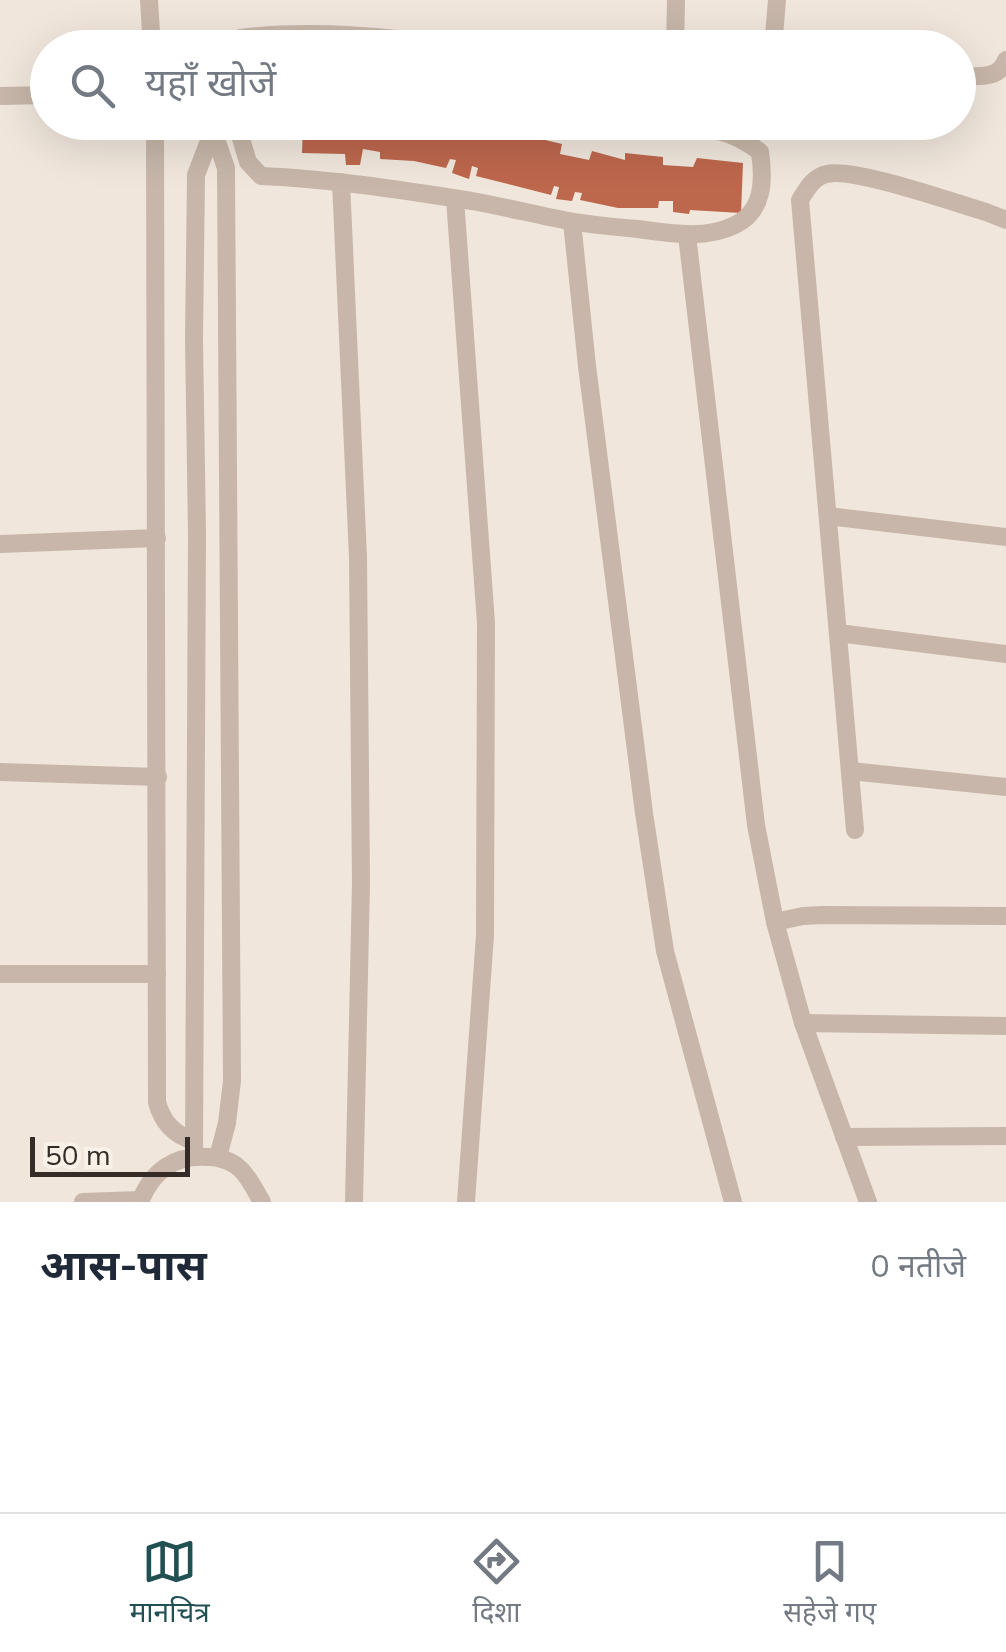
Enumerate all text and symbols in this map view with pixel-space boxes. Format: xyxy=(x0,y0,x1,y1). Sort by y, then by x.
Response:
search box xyxy=(30,30,976,140)
icon: search xyxy=(65,58,120,113)
text: यहाँ खोजें xyxy=(145,58,276,106)
scale bar xyxy=(30,1132,190,1176)
text: 50 m xyxy=(45,1137,111,1172)
text: आस-पास xyxy=(40,1238,207,1291)
text: 0 नतीजे xyxy=(870,1245,966,1285)
tab: मानचित्र xyxy=(130,1534,210,1633)
tab: दिशा xyxy=(469,1534,524,1633)
tab: सहेजे गए xyxy=(783,1534,876,1633)

